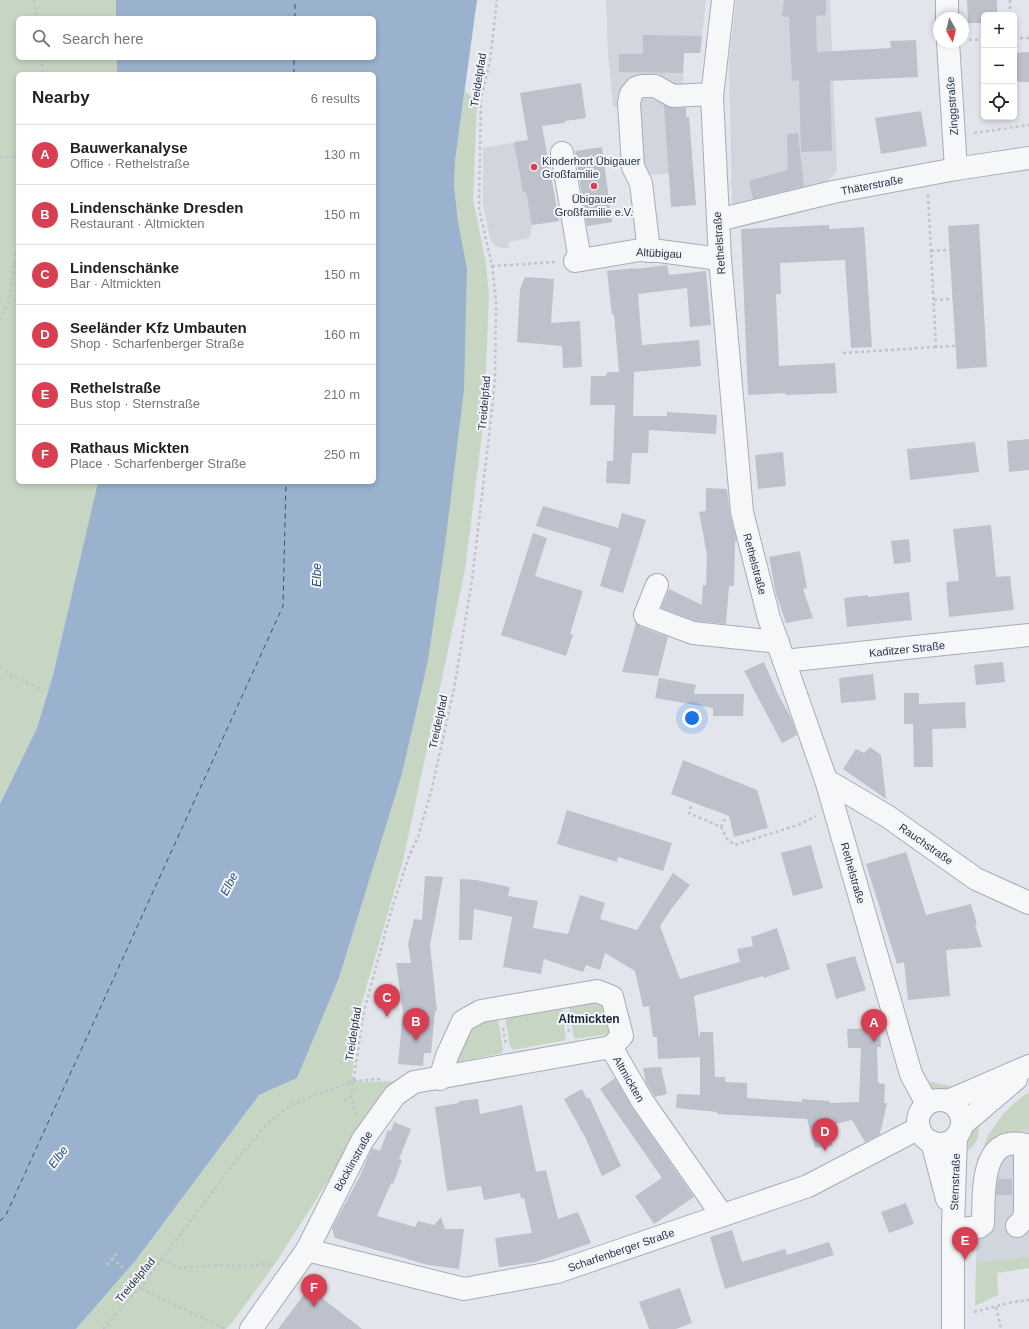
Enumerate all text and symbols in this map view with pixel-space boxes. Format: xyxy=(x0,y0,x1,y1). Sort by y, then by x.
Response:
north arrow xyxy=(933,12,969,48)
map controls xyxy=(981,12,1017,120)
button: + xyxy=(981,12,1017,48)
search box xyxy=(16,16,376,60)
icon: search xyxy=(30,27,52,49)
text: Search here xyxy=(62,30,144,47)
button: − xyxy=(981,48,1017,84)
street label: Treidelpfad xyxy=(468,52,488,108)
street label: Zinggstraße xyxy=(944,76,960,136)
button: locate xyxy=(981,84,1017,120)
text: Nearby xyxy=(32,88,90,107)
text: 6 results xyxy=(311,91,360,106)
text: Bauwerkanalyse xyxy=(70,139,188,156)
text: A xyxy=(40,147,50,162)
text: 130 m xyxy=(324,147,360,162)
place label: Kinderhort Übigauer Großfamilie xyxy=(542,155,641,180)
text: Office · Rethelstraße xyxy=(70,156,190,171)
marker: Kinderhort Übigauer Großfamilie xyxy=(529,162,539,172)
street label: Thäterstraße xyxy=(840,173,904,197)
marker: Übigauer Großfamilie e.V. xyxy=(589,181,599,191)
place label: Übigauer Großfamilie e.V. xyxy=(555,193,633,218)
text: Lindenschänke Dresden xyxy=(70,199,243,216)
text: B xyxy=(40,207,50,222)
text: 150 m xyxy=(324,207,360,222)
street label: Rethelstraße xyxy=(711,211,727,275)
text: Restaurant · Altmickten xyxy=(70,216,204,231)
street label: Altübigau xyxy=(636,246,682,260)
text: Lindenschänke xyxy=(70,259,179,276)
text: C xyxy=(40,267,50,282)
text: 150 m xyxy=(324,267,360,282)
text: Bar · Altmickten xyxy=(70,276,161,291)
text: Seeländer Kfz Umbauten xyxy=(70,319,247,336)
text: D xyxy=(40,327,50,342)
text: 160 m xyxy=(324,327,360,342)
text: Shop · Scharfenberger Straße xyxy=(70,336,244,351)
street label: Treidelpfad xyxy=(476,375,492,431)
text: Rethelstraße xyxy=(70,379,161,396)
text: E xyxy=(41,387,49,402)
text: 210 m xyxy=(324,387,360,402)
text: Bus stop · Sternstraße xyxy=(70,396,200,411)
text: Rathaus Mickten xyxy=(70,439,189,456)
text: F xyxy=(41,447,49,462)
text: 250 m xyxy=(324,447,360,462)
text: Place · Scharfenberger Straße xyxy=(70,456,246,471)
street label: Rethelstraße xyxy=(741,532,769,596)
water label: Elbe xyxy=(310,563,324,587)
street label: Kaditzer Straße xyxy=(868,639,946,659)
street label: Treidelpfad xyxy=(426,694,450,750)
your location xyxy=(682,708,702,728)
street label: Rauchstraße xyxy=(897,821,955,867)
street label: Rethelstraße xyxy=(839,841,867,905)
water label: Elbe xyxy=(217,870,241,898)
pin: C xyxy=(374,984,400,1017)
street label: Treidelpfad xyxy=(343,1006,363,1062)
pin: B xyxy=(403,1008,429,1041)
pin: A xyxy=(861,1009,887,1042)
district label: Altmickten xyxy=(558,1012,620,1026)
street label: Altmickten xyxy=(611,1054,647,1104)
pin: D xyxy=(812,1118,838,1151)
street label: Böcklinstraße xyxy=(332,1129,374,1193)
water label: Elbe xyxy=(45,1143,71,1171)
street label: Sternstraße xyxy=(948,1153,962,1211)
street label: Scharfenberger Straße xyxy=(566,1226,676,1274)
pin: E xyxy=(952,1227,978,1260)
street label: Treidelpfad xyxy=(113,1255,157,1305)
pin: F xyxy=(301,1274,327,1307)

